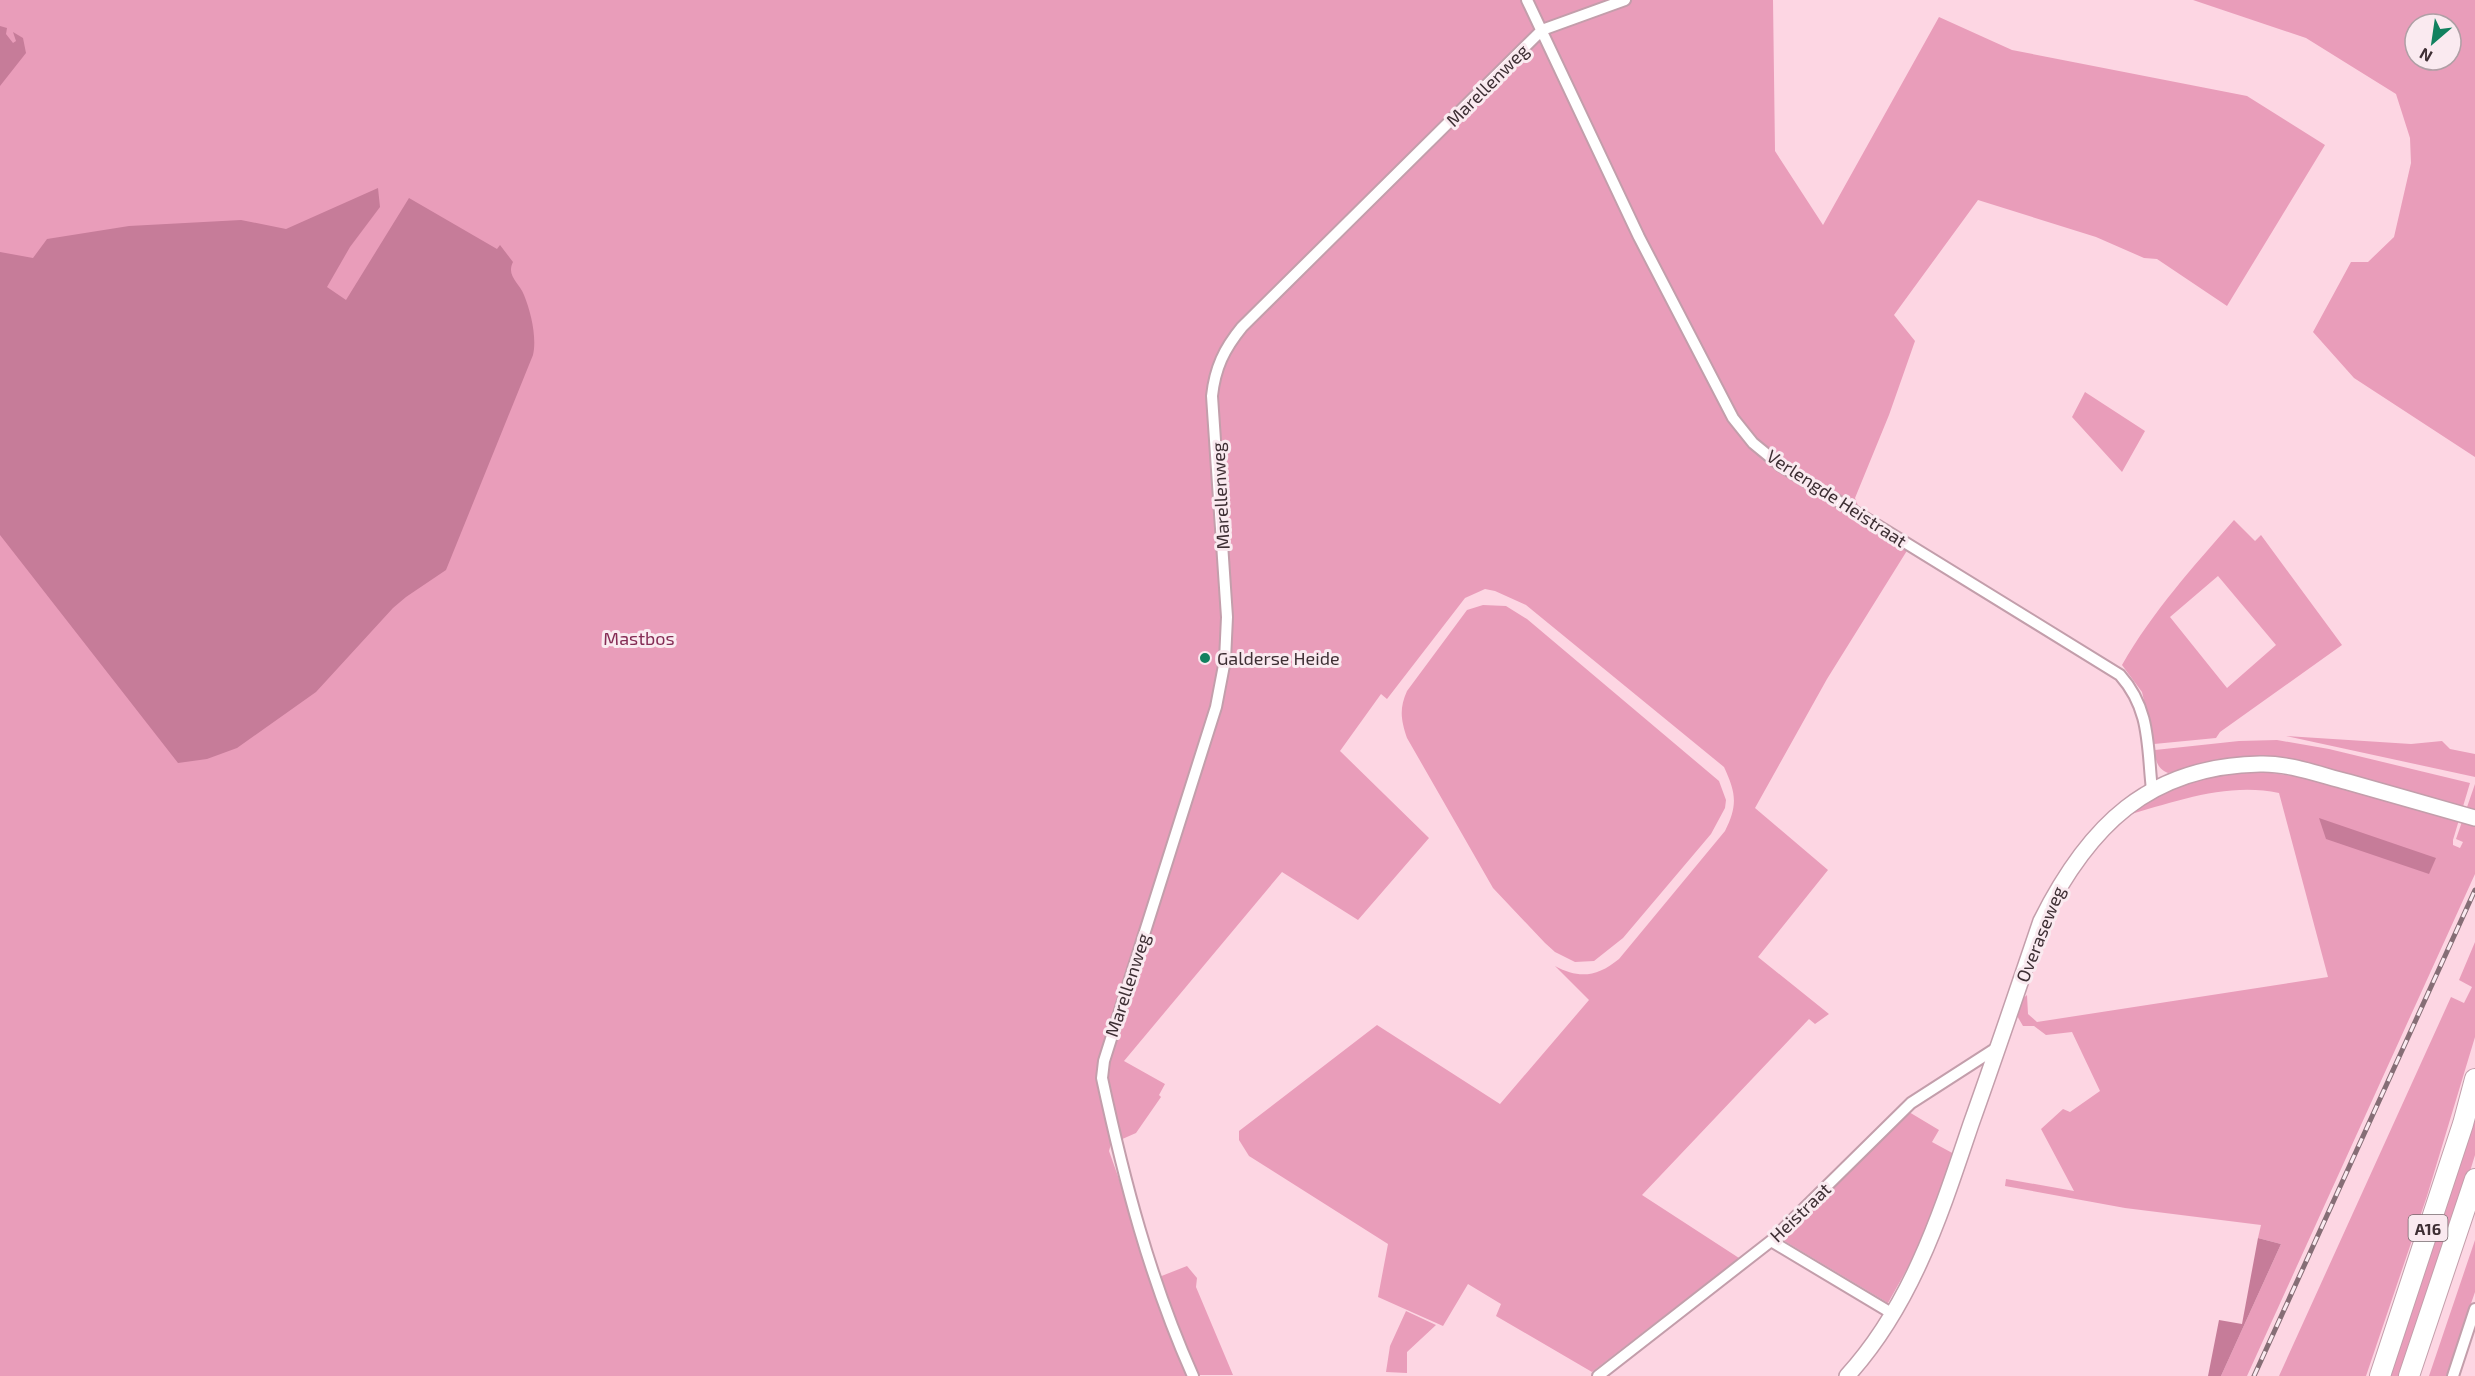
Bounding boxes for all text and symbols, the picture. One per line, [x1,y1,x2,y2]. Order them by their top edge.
north arrow [2403,12,2463,72]
street label: Marellenweg [1441,39,1533,131]
text: N [2416,44,2435,67]
street label: Marellenweg [1206,442,1234,550]
street label: Verlengde Heistraat [1763,444,1911,552]
park label: Mastbos [603,627,675,649]
place label: Galderse Heide [1217,647,1340,669]
marker: Galderse Heide [1198,651,1212,665]
street label: Overaseweg [2011,883,2069,985]
street label: Marellenweg [1100,930,1154,1040]
street label: Heistraat [1765,1178,1835,1246]
road number: A16 [2408,1215,2448,1241]

